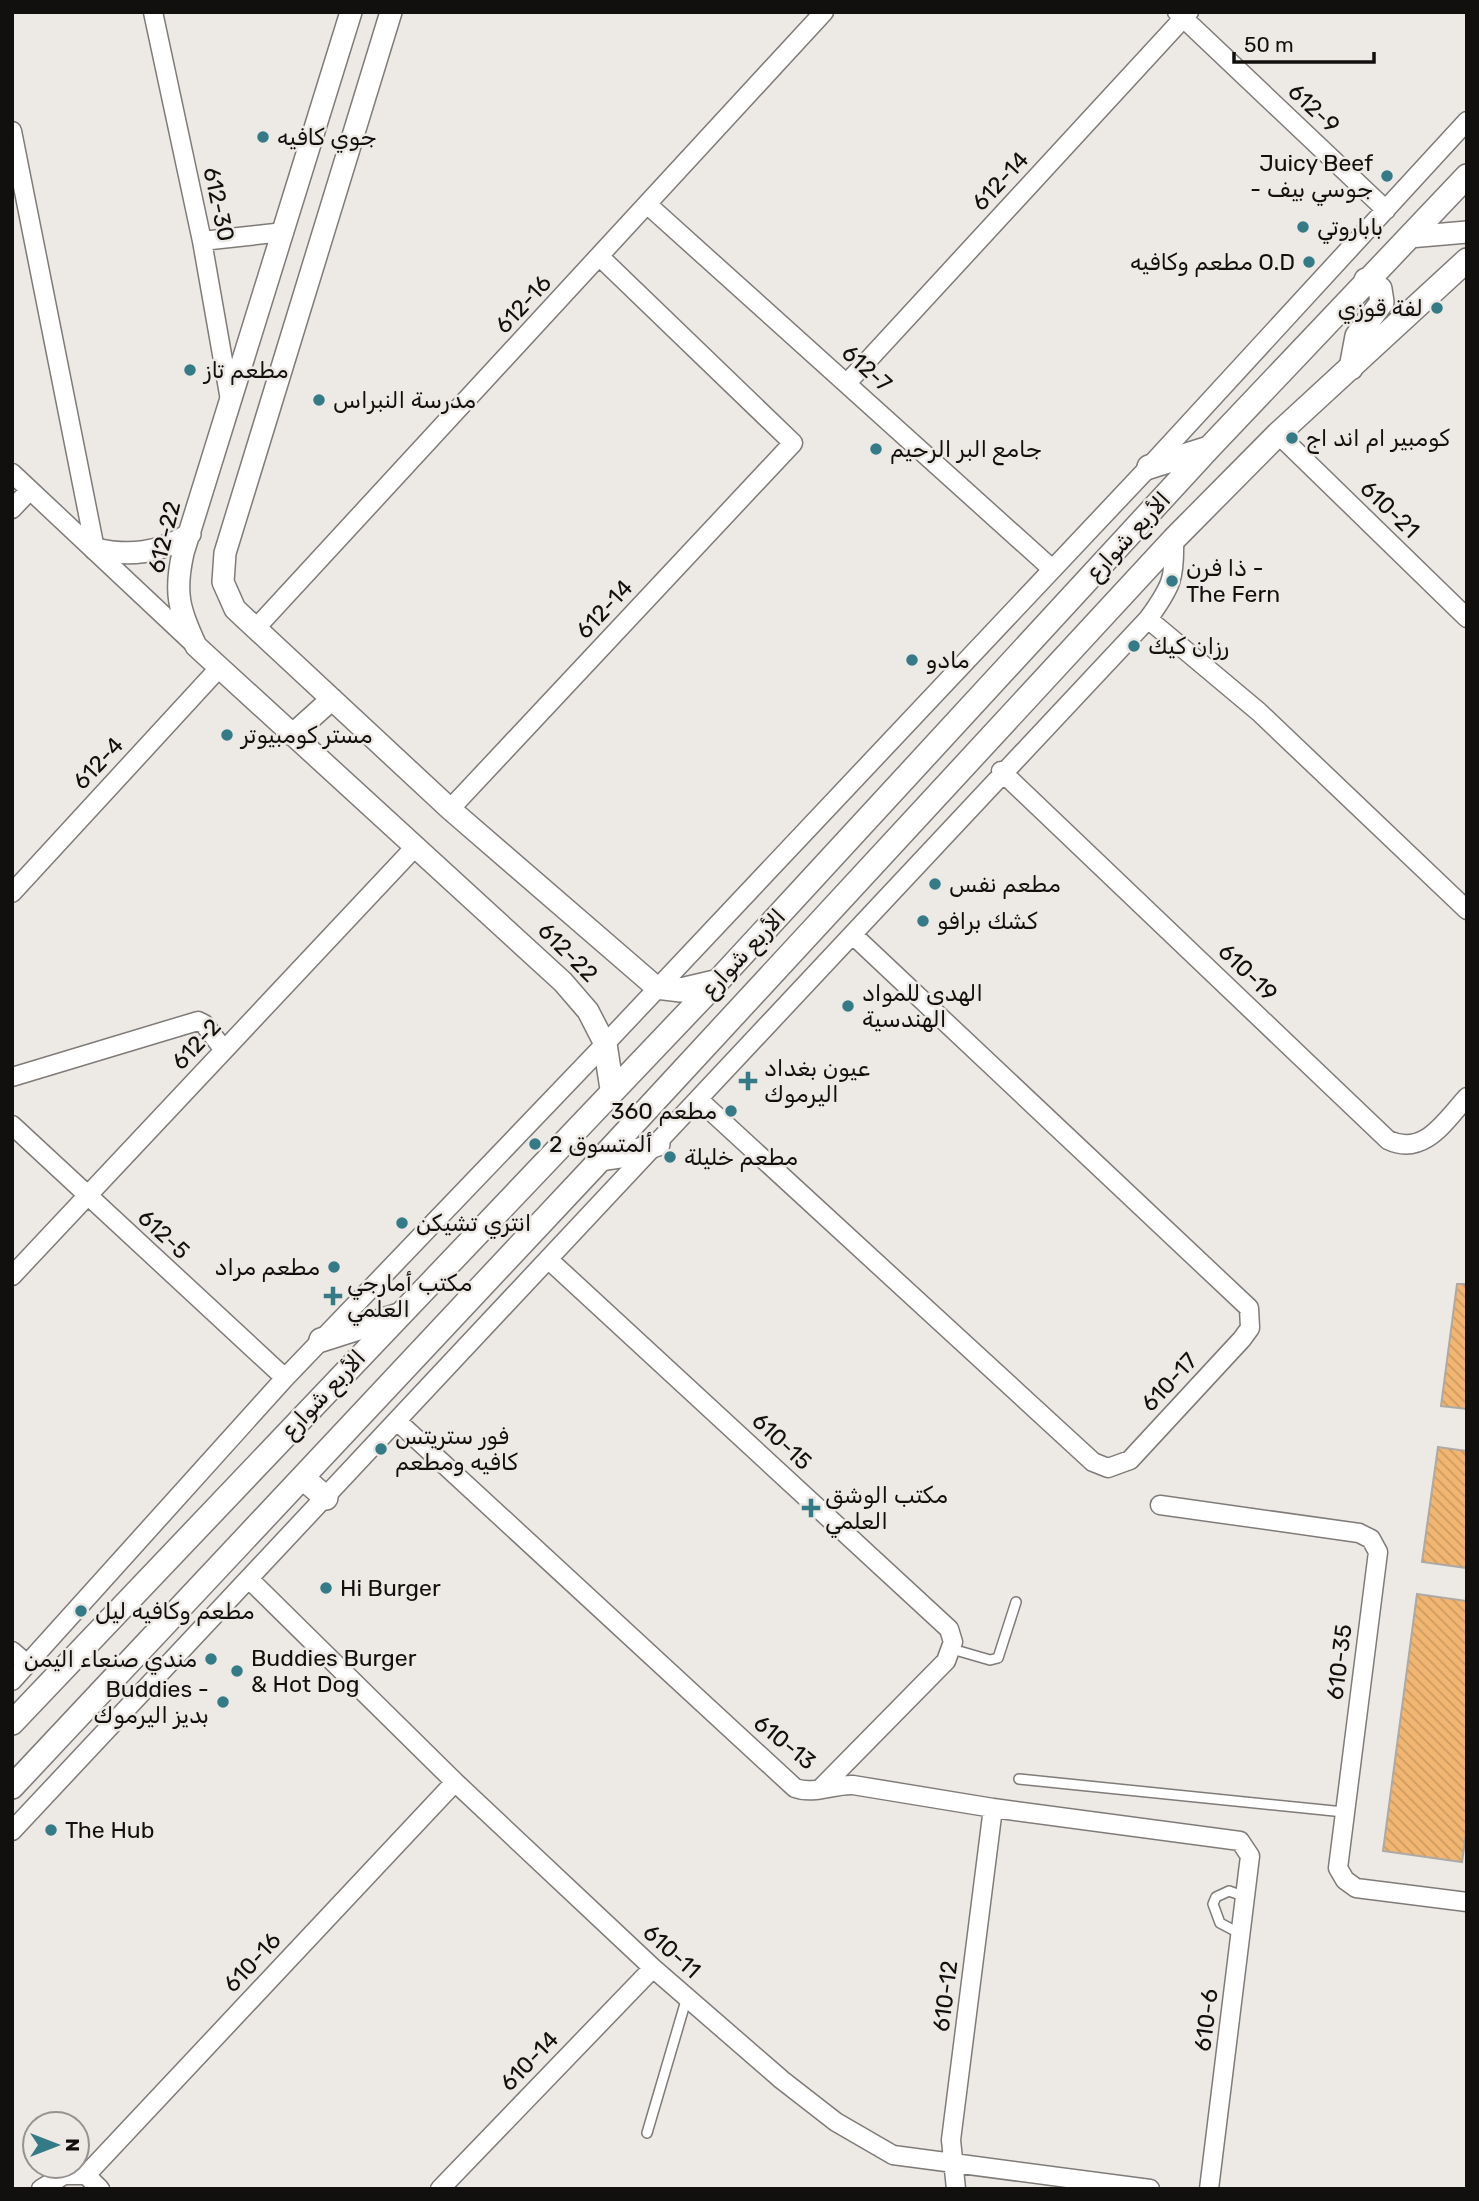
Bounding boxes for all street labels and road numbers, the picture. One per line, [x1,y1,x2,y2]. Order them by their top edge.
street label: 612-9 [1282,77,1346,139]
street label: 612-14 [966,146,1034,216]
street label: 612-30 [197,164,241,244]
street label: 612-16 [489,269,557,339]
street label: 612-7 [836,338,898,398]
street label: 610-21 [1355,474,1425,544]
street label: الأربع شوارع [1080,486,1178,588]
street label: 612-22 [142,498,186,576]
street label: 612-14 [570,574,638,644]
street label: 612-4 [67,731,129,795]
street label: الأربع شوارع [695,903,793,1005]
street label: 612-22 [532,916,604,988]
street label: 610-19 [1213,937,1283,1007]
street label: 612-2 [165,1013,227,1075]
street label: 612-5 [132,1203,196,1265]
street label: الأربع شوارع [275,1344,373,1446]
street label: 610-17 [1135,1347,1203,1417]
street label: 610-15 [746,1406,818,1476]
street label: 610-35 [1320,1623,1358,1701]
street label: 610-13 [748,1709,822,1775]
street label: 610-11 [637,1918,707,1984]
street label: 610-16 [217,1926,287,1998]
street label: 610-12 [927,1959,963,2033]
street label: 610-6 [1188,1987,1224,2053]
street label: 610-14 [494,2025,564,2097]

